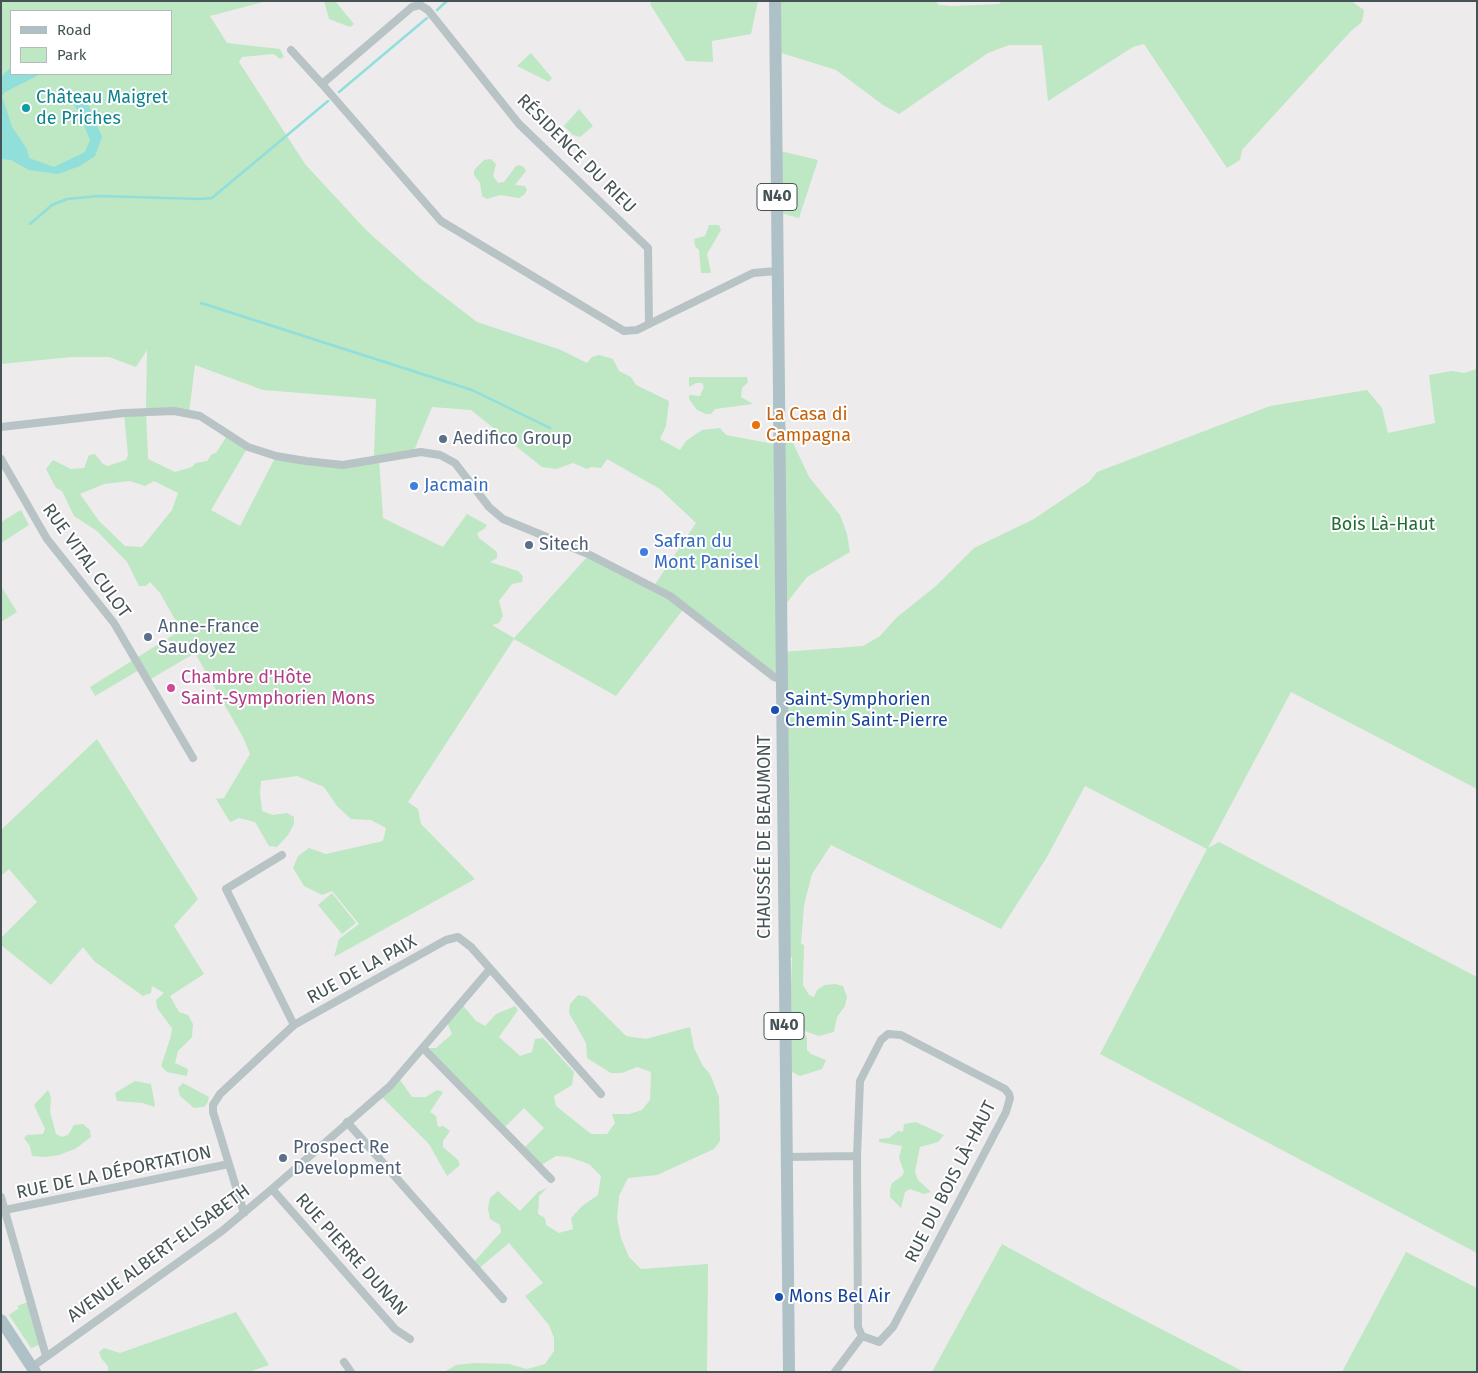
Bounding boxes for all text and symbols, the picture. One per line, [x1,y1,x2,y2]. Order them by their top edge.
legend [10,10,172,75]
text: Road [57,21,92,39]
text: Park [57,46,87,64]
place label: Château Maigret de Priches [36,87,168,130]
street label: RÉSIDENCE DU RIEU [512,90,640,218]
marker: Château Maigret de Priches [20,102,32,114]
road number: N40 [757,183,797,210]
place label: La Casa di Campagna [766,404,851,446]
marker: La Casa di Campagna [750,419,762,431]
place label: Aedifico Group [453,428,572,450]
marker: Aedifico Group [437,433,449,445]
place label: Jacmain [424,475,489,497]
marker: Jacmain [408,480,420,492]
street label: RUE VITAL CULOT [37,500,135,622]
park label: Bois Là-Haut [1331,514,1435,536]
place label: Safran du Mont Panisel [654,531,759,574]
place label: Sitech [539,534,589,556]
marker: Sitech [523,539,535,551]
marker: Safran du Mont Panisel [638,546,650,558]
place label: Anne-France Saudoyez [158,616,259,659]
marker: Anne-France Saudoyez [142,631,154,643]
place label: Chambre d'Hôte Saint-Symphorien Mons [181,667,375,710]
marker: Chambre d'Hôte Saint-Symphorien Mons [165,682,177,694]
place label: Saint-Symphorien Chemin Saint-Pierre [785,689,948,732]
marker: Saint-Symphorien Chemin Saint-Pierre [769,704,781,716]
street label: CHAUSSÉE DE BEAUMONT [754,735,776,939]
street label: RUE DE LA PAIX [303,931,421,1009]
road number: N40 [764,1012,804,1040]
street label: RUE DU BOIS LÀ-HAUT [901,1098,1001,1266]
place label: Prospect Re Development [293,1137,402,1180]
street label: RUE DE LA DÉPORTATION [14,1142,214,1204]
marker: Prospect Re Development [277,1152,289,1164]
street label: AVENUE ALBERT-ELISABETH [63,1180,255,1328]
street label: RUE PIERRE DUNAN [290,1189,412,1321]
place label: Mons Bel Air [789,1286,890,1308]
marker: Mons Bel Air [773,1291,785,1303]

